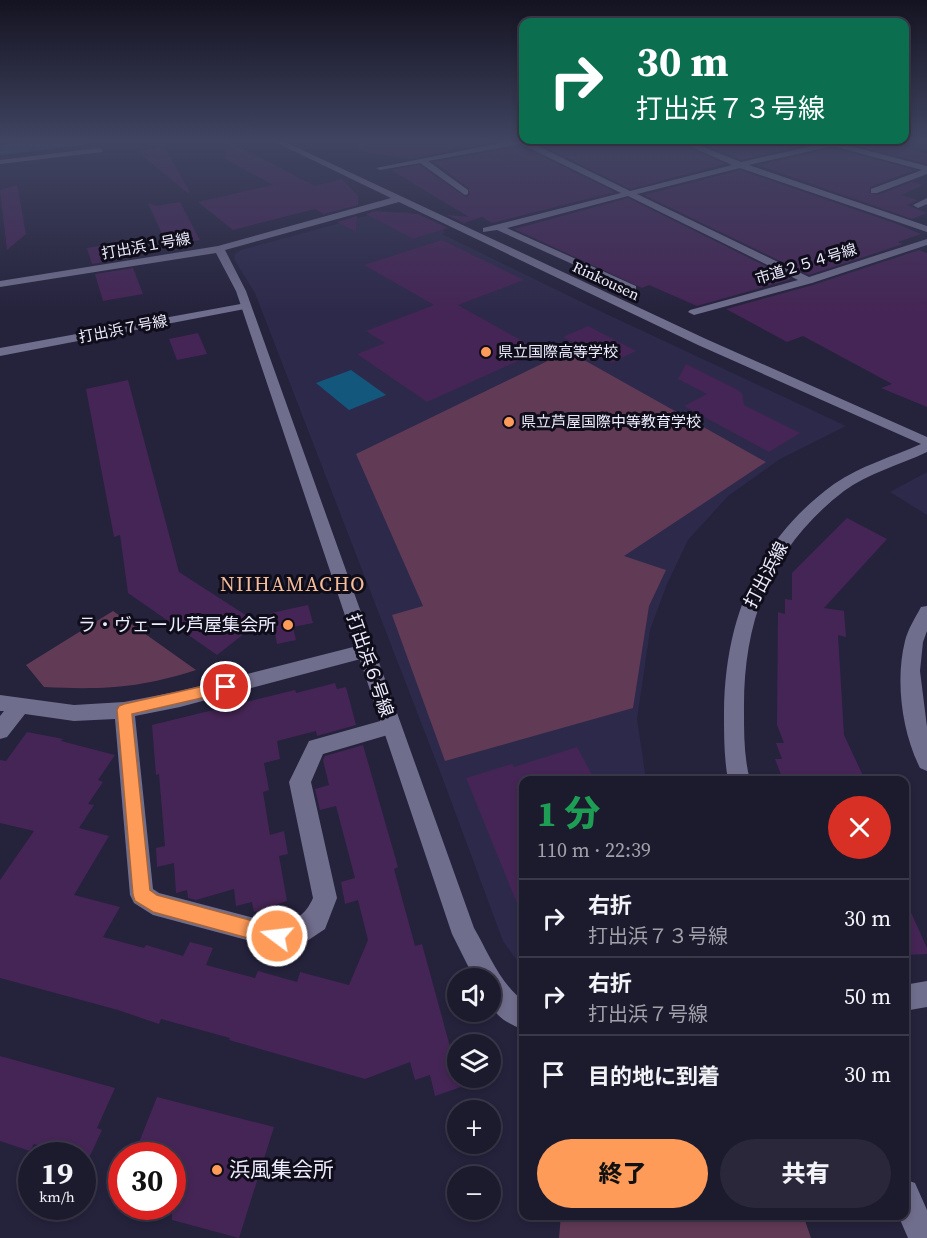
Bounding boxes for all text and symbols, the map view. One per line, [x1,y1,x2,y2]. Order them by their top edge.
text: 30 m [636,32,729,90]
icon: right [537,42,615,120]
text: 打出浜７３号線 [636,90,825,127]
street label: 打出浜１号線 [100,227,192,264]
street label: 市道２５４号線 [753,238,859,289]
street label: Rinkousen [569,256,643,305]
street label: 打出浜７号線 [77,310,169,347]
place label: 県立国際高等学校 [498,341,618,362]
marker: 県立国際高等学校 [479,345,493,359]
place label: 県立芦屋国際中等教育学校 [521,411,701,432]
marker: 県立芦屋国際中等教育学校 [502,415,516,429]
street label: 打出浜線 [738,537,793,612]
district label: NIIHAMACHO [220,570,366,598]
street label: 打出浜６号線 [341,610,400,720]
place label: ラ・ヴェール芦屋集会所 [78,612,276,637]
marker: ラ・ヴェール芦屋集会所 [281,618,295,632]
pin [200,661,251,712]
icon: arrive [209,670,242,703]
text: 1 分 [537,789,600,838]
button: close [828,796,891,859]
text: 110 m · 22:39 [537,836,651,864]
text: 右折 [588,890,632,920]
icon: right [537,902,570,935]
text: 30 m [844,903,891,933]
position arrow [245,904,309,968]
text: 打出浜７３号線 [588,922,728,950]
map controls [447,968,501,1220]
button: sound [447,968,501,1022]
text: 右折 [588,968,632,998]
icon: right [537,980,570,1013]
text: 50 m [844,981,891,1011]
text: 打出浜７号線 [588,1000,708,1028]
button: layers [447,1034,501,1088]
icon: arrive [537,1058,570,1091]
text: 30 m [844,1059,891,1089]
text: 目的地に到着 [588,1061,720,1091]
button: + [447,1100,501,1154]
button: 終了 [537,1139,708,1208]
button: 共有 [720,1139,891,1208]
speed limit sign: 30 [108,1142,186,1220]
text: 19 [41,1153,73,1194]
place label: 浜風集会所 [229,1155,334,1184]
marker: 浜風集会所 [210,1163,224,1177]
button: − [447,1166,501,1220]
text: km/h [39,1186,75,1207]

